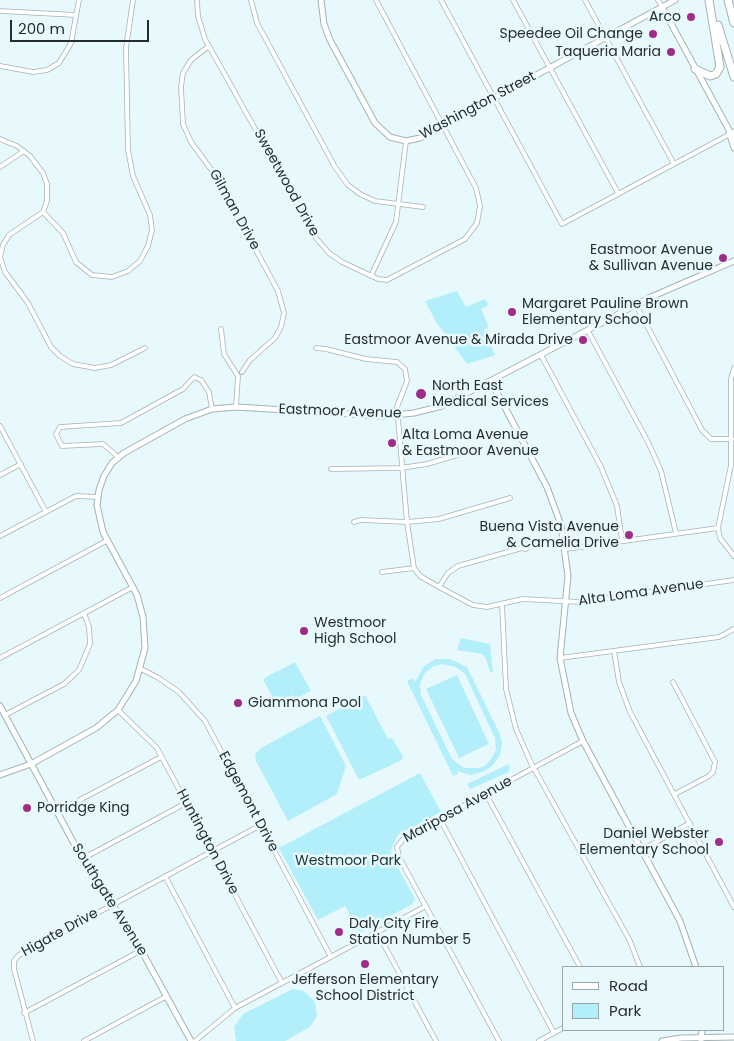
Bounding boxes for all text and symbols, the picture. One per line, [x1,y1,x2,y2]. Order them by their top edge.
place label: Arco [649,9,681,25]
scale bar [12,10,151,42]
marker: Arco [685,11,697,23]
text: 200 m [18,18,65,39]
place label: Speedee Oil Change [499,26,643,42]
marker: Speedee Oil Change [647,28,659,40]
place label: Taqueria Maria [555,44,661,60]
marker: Taqueria Maria [665,46,677,58]
street label: Washington Street [417,68,539,144]
street label: Sweetwood Drive [250,127,322,239]
street label: Gilman Drive [205,167,263,253]
place label: Eastmoor Avenue & Sullivan Avenue [589,242,713,274]
marker: Eastmoor Avenue & Sullivan Avenue [717,252,729,264]
place label: Margaret Pauline Brown Elementary School [522,296,688,328]
marker: Margaret Pauline Brown Elementary School [506,306,518,318]
place label: Eastmoor Avenue & Mirada Drive [344,332,573,348]
marker: Eastmoor Avenue & Mirada Drive [577,334,589,346]
place label: North East Medical Services [432,378,549,411]
marker: North East Medical Services [414,387,428,401]
street label: Eastmoor Avenue [278,401,402,423]
place label: Alta Loma Avenue & Eastmoor Avenue [402,427,539,460]
marker: Alta Loma Avenue & Eastmoor Avenue [386,437,398,449]
place label: Buena Vista Avenue & Camelia Drive [480,519,619,552]
marker: Buena Vista Avenue & Camelia Drive [623,529,635,541]
street label: Alta Loma Avenue [577,576,705,610]
place label: Westmoor High School [314,615,396,648]
marker: Westmoor High School [298,625,310,637]
place label: Giammona Pool [248,695,361,711]
marker: Giammona Pool [232,697,244,709]
street label: Edgemont Drive [215,749,281,855]
street label: Mariposa Avenue [401,773,515,847]
street label: Huntington Drive [172,787,242,897]
place label: Porridge King [37,800,130,816]
marker: Porridge King [21,802,33,814]
place label: Daniel Webster Elementary School [579,826,709,859]
marker: Daniel Webster Elementary School [713,836,725,848]
street label: Southgate Avenue [68,841,150,959]
park label: Westmoor Park [295,853,401,869]
street label: Higate Drive [19,905,101,961]
place label: Daly City Fire Station Number 5 [349,916,471,949]
marker: Daly City Fire Station Number 5 [333,926,345,938]
marker: Jefferson Elementary School District [359,958,371,970]
legend [562,966,724,1031]
place label: Jefferson Elementary School District [291,972,439,1004]
text: Road [609,975,648,996]
text: Park [609,1000,641,1021]

